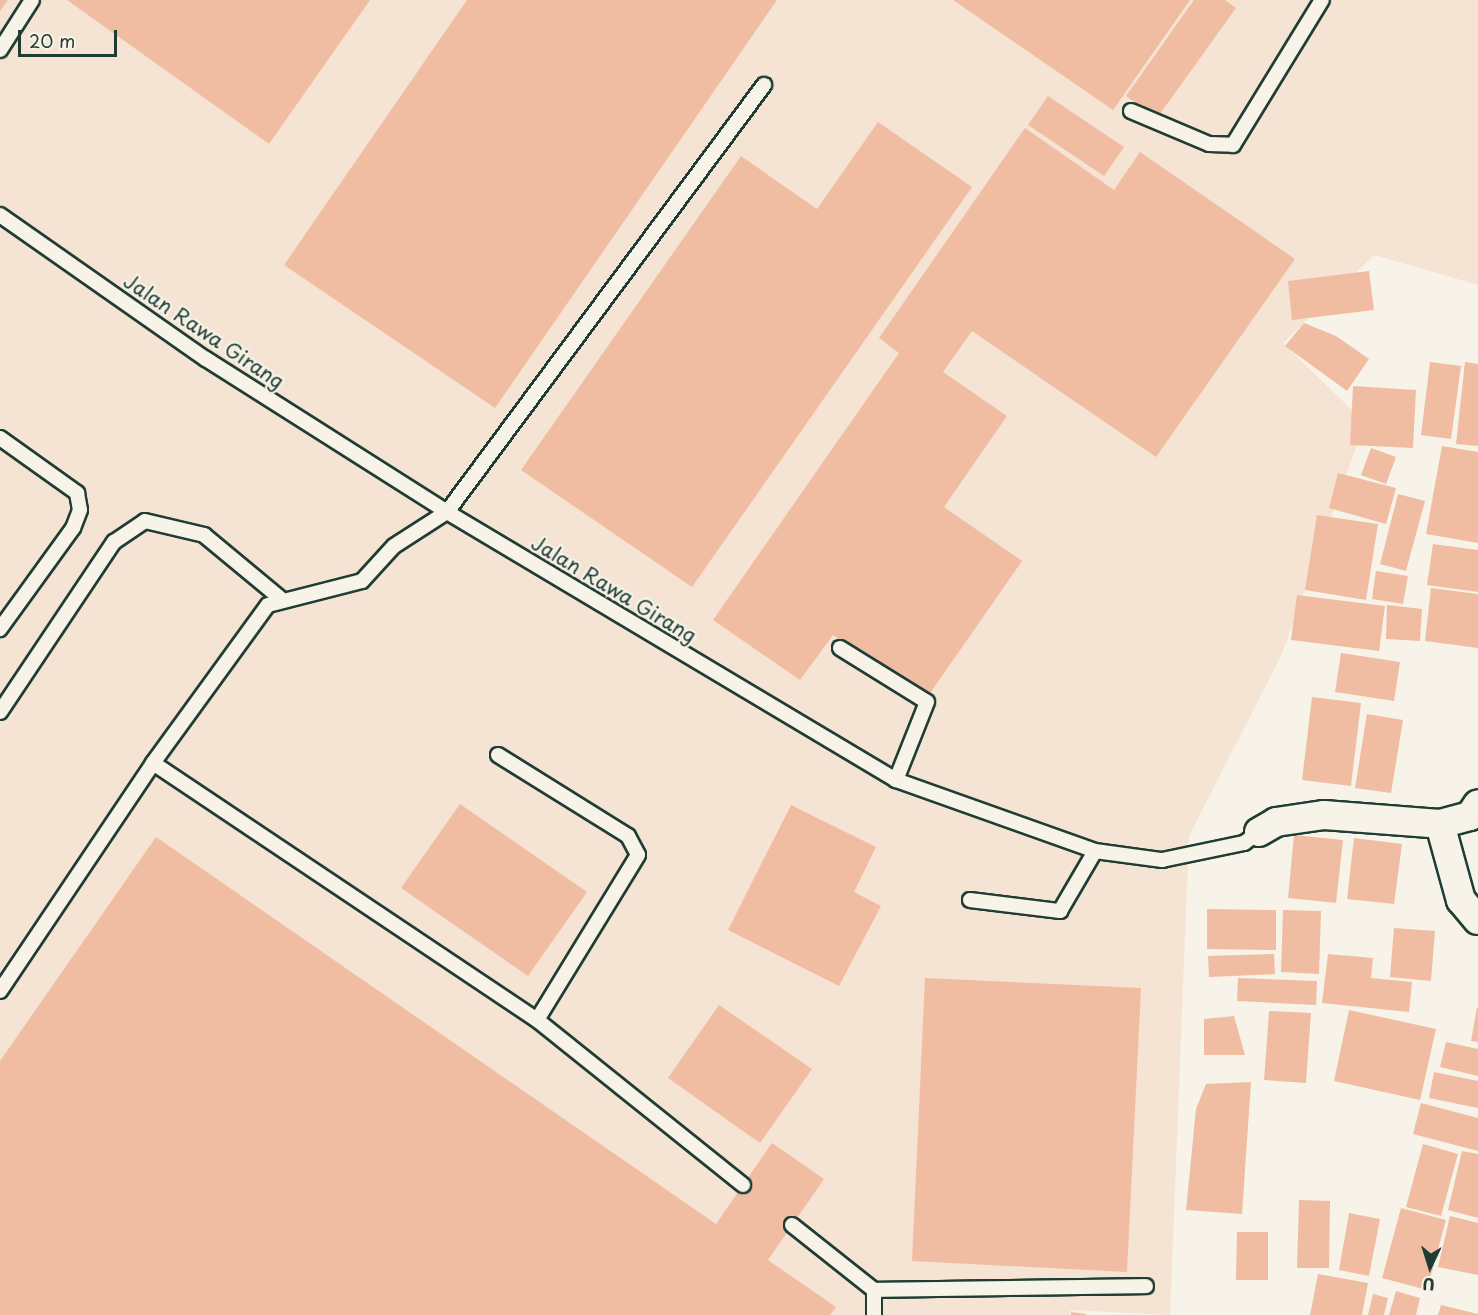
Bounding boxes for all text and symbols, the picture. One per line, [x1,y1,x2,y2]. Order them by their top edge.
scale bar [21,18,120,56]
text: 20 m [29,27,75,54]
street label: Jalan Rawa Girang [120,269,288,393]
street label: Jalan Rawa Girang [528,531,700,647]
north arrow [1400,1237,1460,1297]
text: U [1422,1273,1436,1297]

